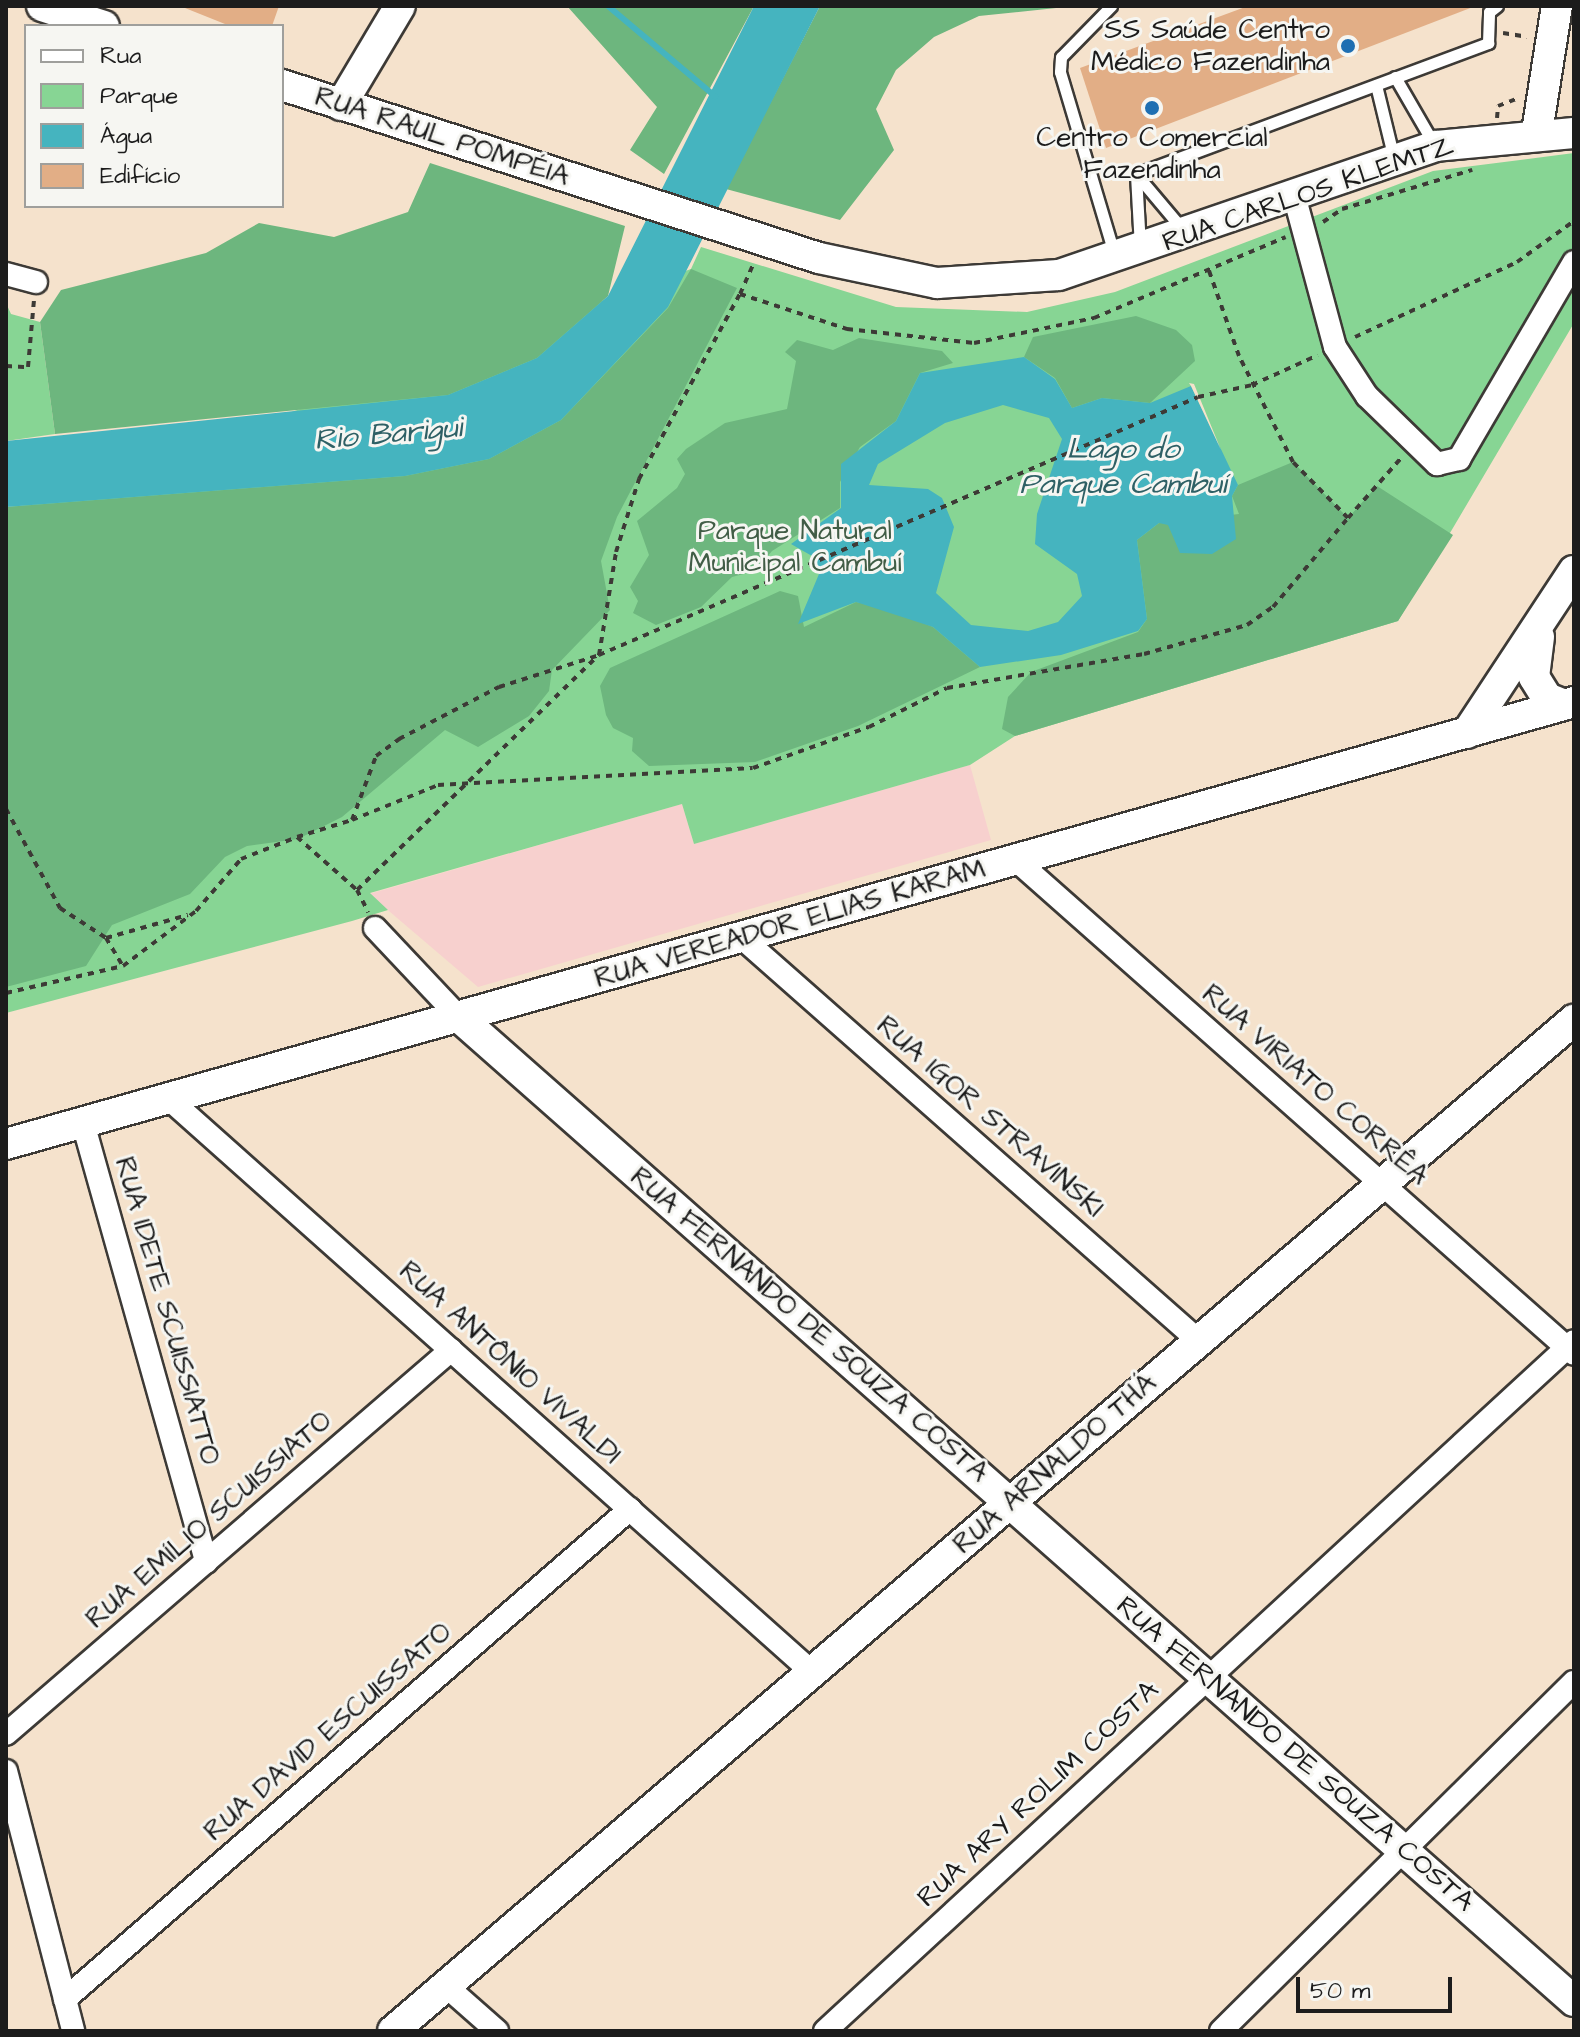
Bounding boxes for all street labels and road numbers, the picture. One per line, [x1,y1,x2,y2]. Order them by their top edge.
street label: RUA RAUL POMPÉIA [311,80,573,194]
street label: RUA CARLOS KLEMTZ [1158,128,1458,260]
street label: RUA VEREADOR ELIAS KARAM [591,852,989,996]
street label: RUA VIRIATO CORRÊA [1195,977,1435,1193]
street label: RUA IGOR STRAVINSKI [869,1009,1111,1225]
street label: RUA IDETE SCUISSIATTO [107,1153,227,1469]
street label: RUA FERNANDO DE SOUZA COSTA [623,1160,995,1490]
street label: RUA ANTÔNIO VIVALDI [392,1254,628,1472]
street label: RUA ARNALDO THÁ [947,1367,1163,1561]
street label: RUA EMÍLIO SCUISSIATO [79,1404,339,1636]
street label: RUA FERNANDO DE SOUZA COSTA [1109,1589,1481,1919]
street label: RUA DAVID ESCUISSATO [198,1615,458,1849]
street label: RUA ARY ROLIM COSTA [910,1673,1166,1915]

